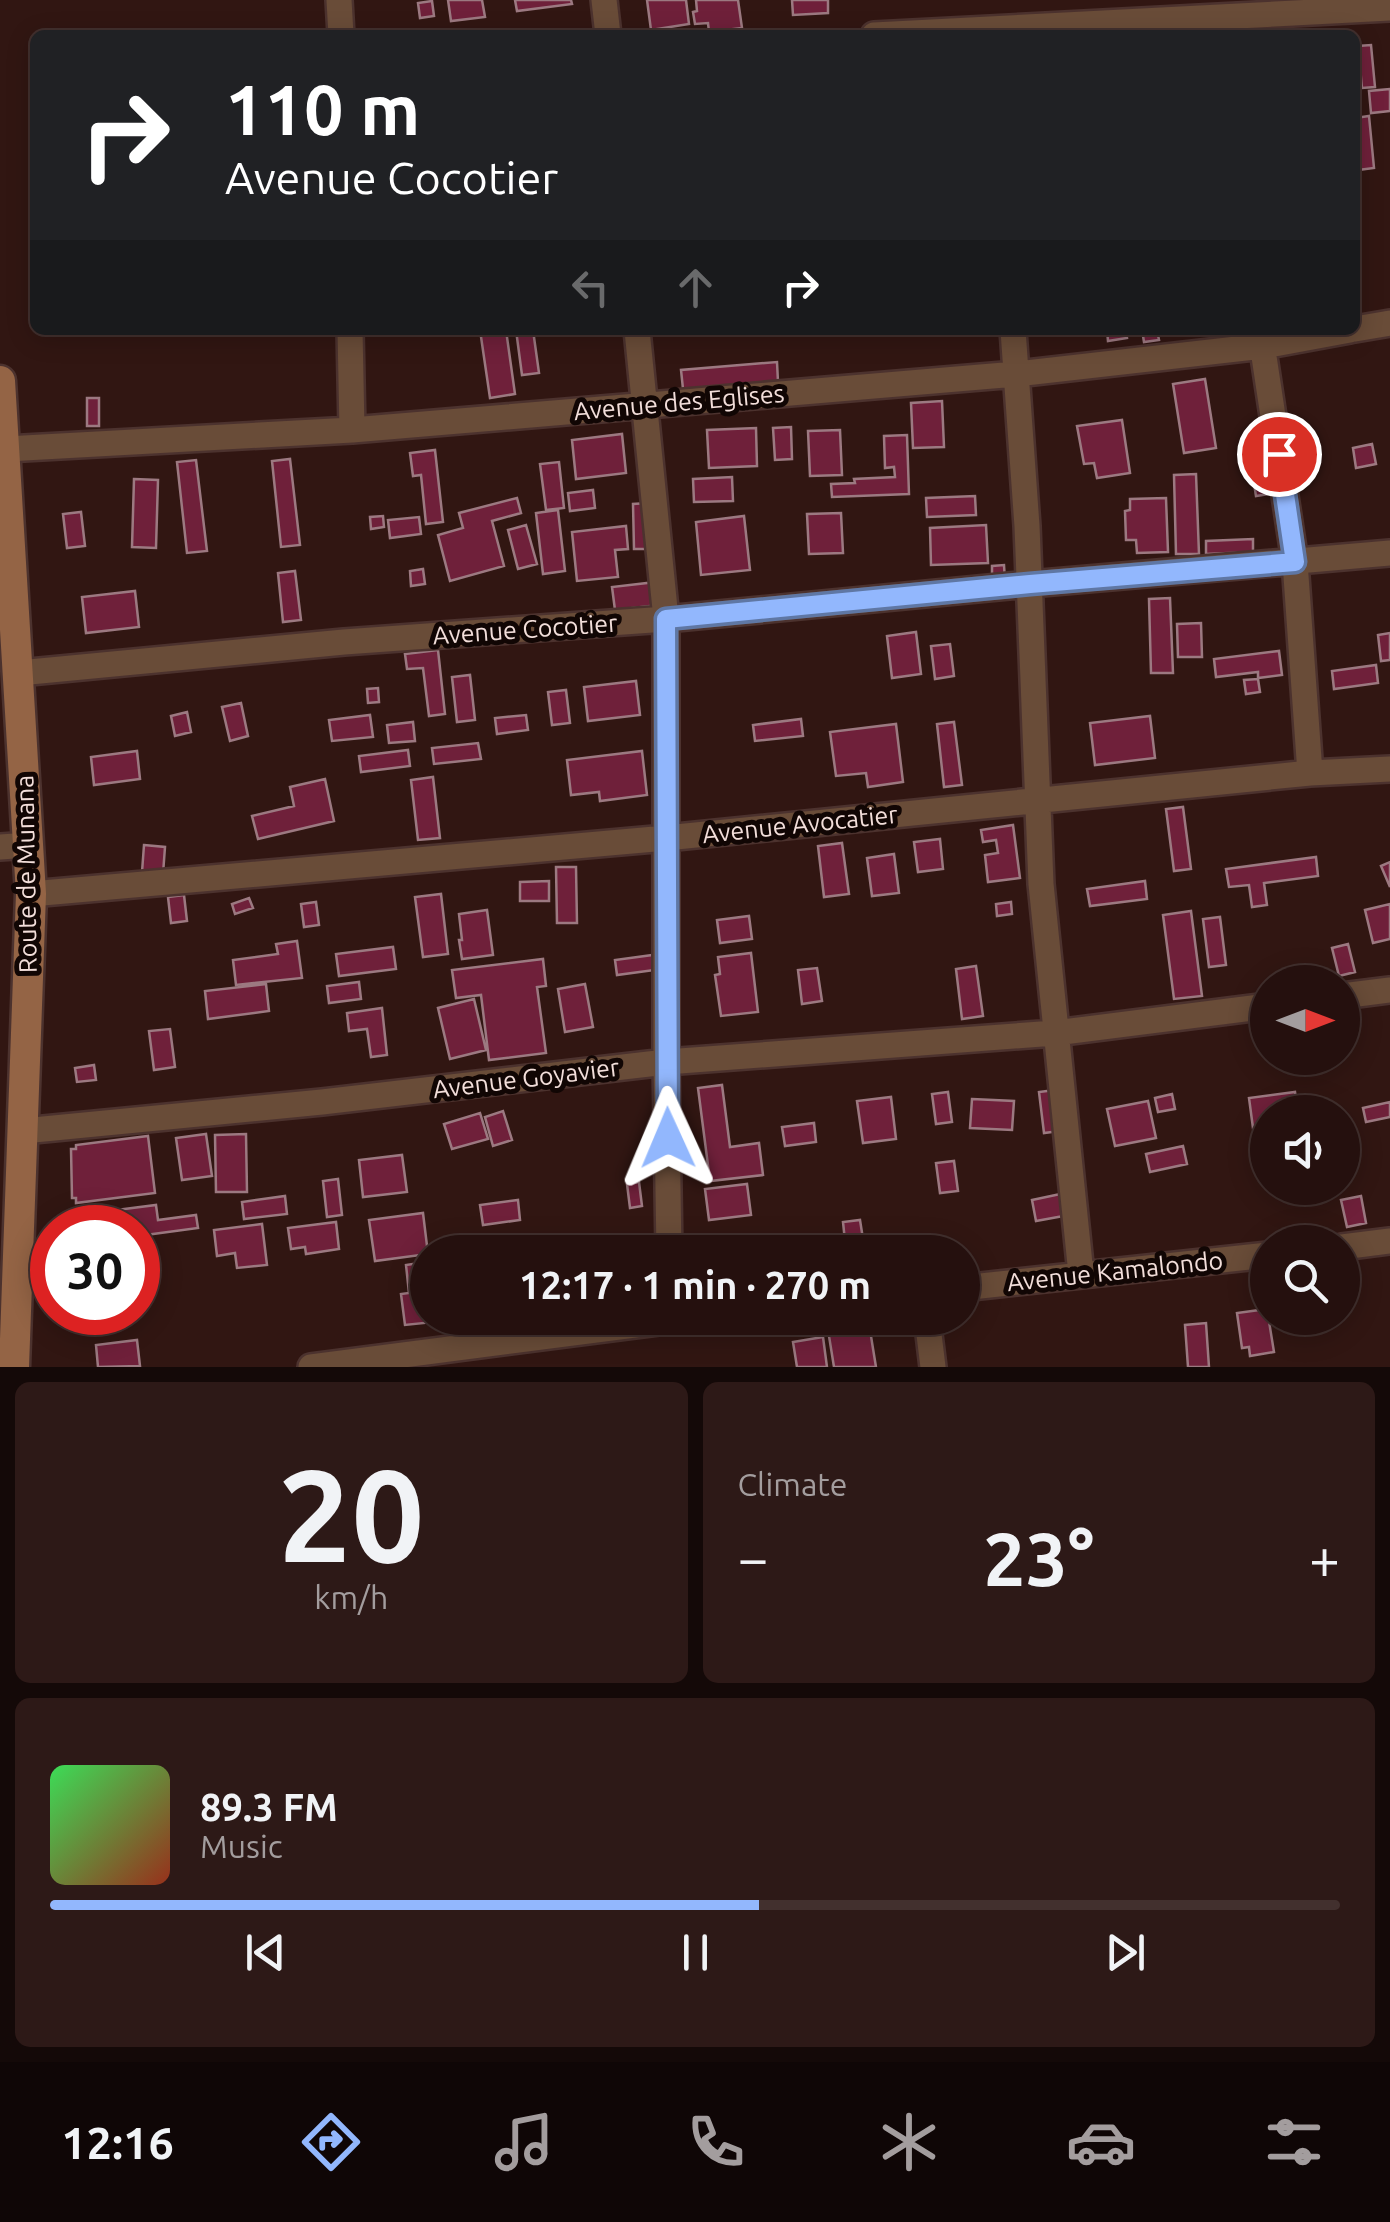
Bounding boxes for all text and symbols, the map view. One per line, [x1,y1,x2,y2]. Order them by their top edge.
icon: right [60,70,190,200]
text: 110 m [225,70,420,148]
text: Avenue Cocotier [225,152,558,203]
icon: left [563,260,618,315]
icon: ahead [668,260,723,315]
icon: right [773,260,828,315]
street label: Avenue des Eglises [573,379,785,425]
pin [1237,412,1322,497]
icon: arrive [1252,427,1307,482]
street label: Avenue Cocotier [432,609,619,649]
street label: Route de Munana [10,775,42,973]
street label: Avenue Avocatier [701,800,900,848]
north arrow [1250,965,1360,1075]
map controls [1250,965,1360,1335]
street label: Avenue Goyavier [431,1053,621,1103]
position arrow [616,1086,720,1190]
button: sound [1250,1095,1360,1205]
speed limit sign: 30 [30,1205,160,1335]
button: search [1250,1225,1360,1335]
street label: Avenue Kamalondo [1006,1246,1224,1296]
text: 12:17 · 1 min · 270 m [519,1264,871,1306]
text: 20 [278,1441,425,1587]
text: Climate [738,1466,848,1502]
text: 23° [983,1516,1094,1600]
text: − [738,1527,769,1588]
text: + [1309,1527,1340,1588]
text: km/h [314,1579,388,1615]
text: 89.3 FM [200,1786,338,1828]
text: Music [200,1828,283,1864]
icon: previous [238,1925,293,1980]
icon: pause [668,1925,723,1980]
icon: next [1098,1925,1153,1980]
icon: directions [296,2107,366,2177]
icon: music [489,2107,559,2177]
icon: phone [681,2107,751,2177]
icon: climate [874,2107,944,2177]
icon: car [1066,2107,1136,2177]
icon: filters [1259,2107,1329,2177]
text: 12:16 [61,2117,174,2168]

